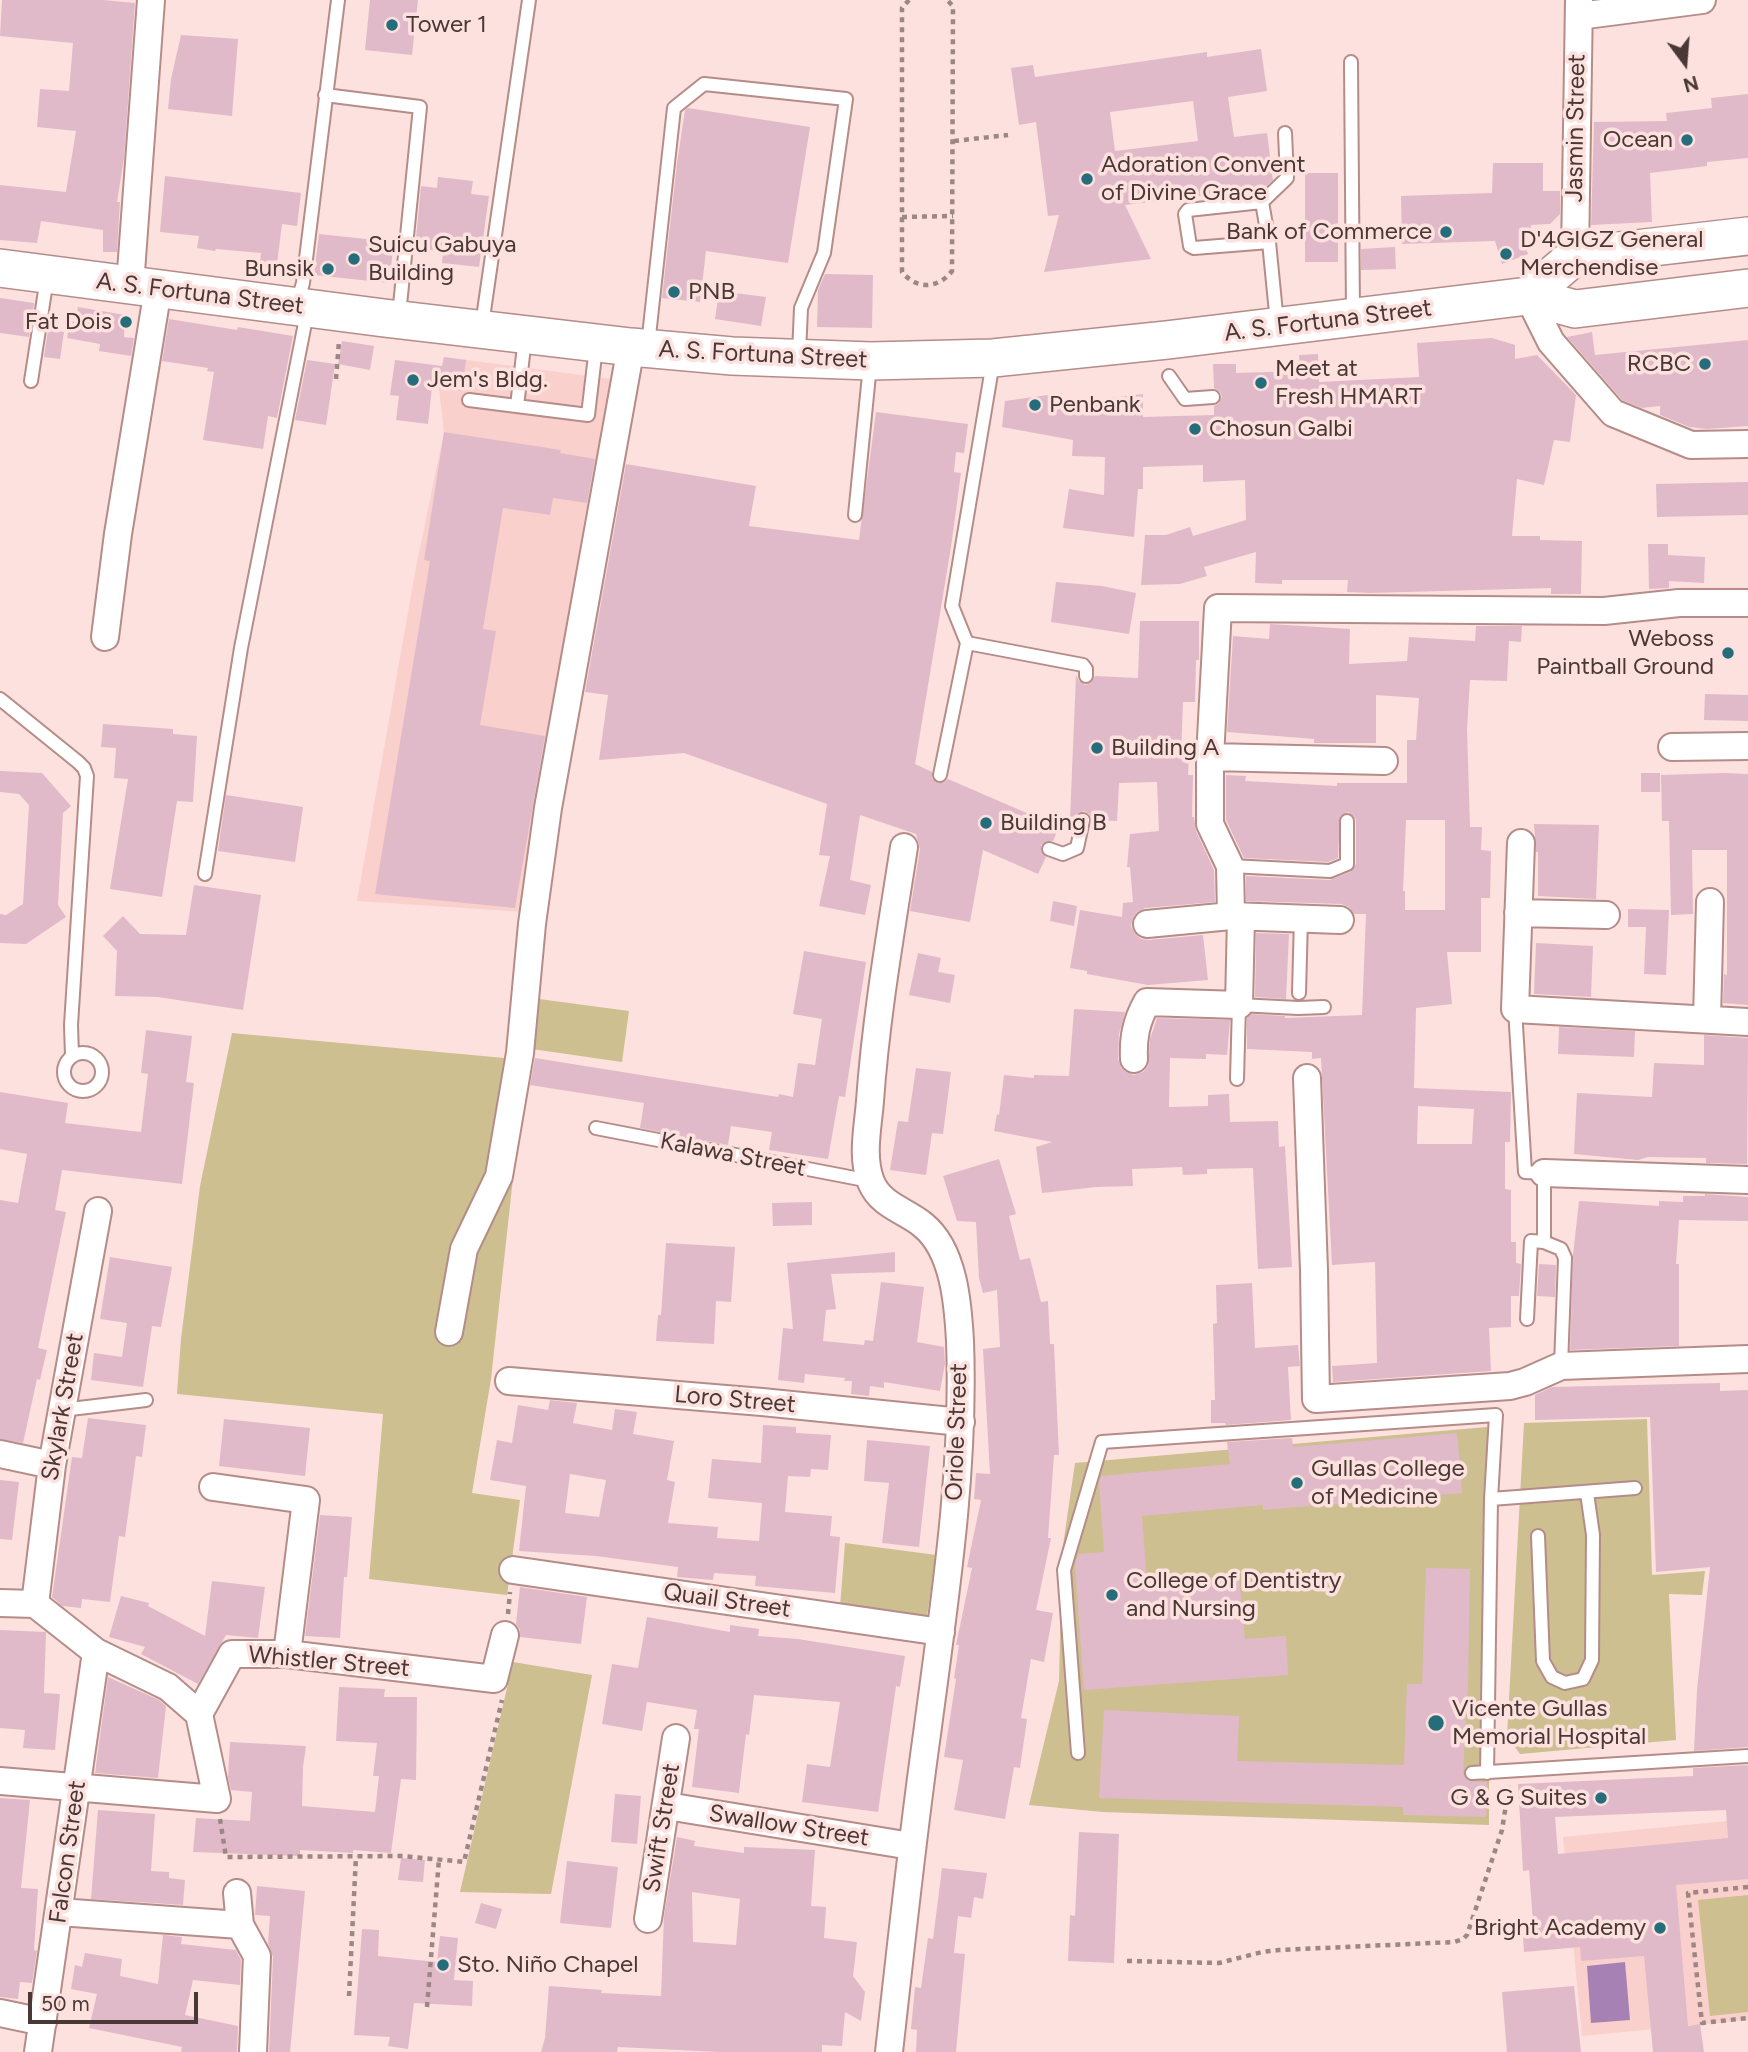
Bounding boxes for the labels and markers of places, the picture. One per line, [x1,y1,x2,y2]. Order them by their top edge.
place label: Tower 1 [406,11,487,39]
marker: Tower 1 [384,17,400,33]
place label: Ocean [1603,126,1673,154]
marker: Ocean [1679,132,1695,148]
place label: Adoration Convent of Divine Grace [1101,151,1306,207]
marker: Adoration Convent of Divine Grace [1079,171,1095,187]
place label: Bank of Commerce [1226,218,1432,246]
marker: Bank of Commerce [1438,224,1454,240]
place label: D'4GIGZ General Merchendise [1520,226,1704,282]
place label: Suicu Gabuya Building [368,231,517,287]
marker: D'4GIGZ General Merchendise [1498,246,1514,262]
marker: Suicu Gabuya Building [346,251,362,267]
place label: Bunsik [244,255,314,283]
marker: Bunsik [320,261,336,277]
place label: PNB [688,278,735,306]
marker: PNB [666,284,682,300]
place label: Fat Dois [25,308,112,336]
marker: Fat Dois [118,314,134,330]
place label: RCBC [1627,350,1691,378]
place label: Meet at Fresh HMART [1275,355,1422,411]
marker: RCBC [1697,356,1713,372]
place label: Jem's Bldg. [427,366,548,394]
marker: Jem's Bldg. [405,372,421,388]
marker: Meet at Fresh HMART [1253,375,1269,391]
place label: Penbank [1049,391,1140,419]
marker: Penbank [1027,397,1043,413]
place label: Chosun Galbi [1209,415,1353,443]
marker: Chosun Galbi [1187,421,1203,437]
place label: Weboss Paintball Ground [1536,625,1714,681]
marker: Weboss Paintball Ground [1720,645,1736,661]
place label: Building A [1111,734,1219,762]
marker: Building A [1089,740,1105,756]
place label: Building B [1000,809,1107,837]
marker: Building B [978,815,994,831]
place label: Gullas College of Medicine [1311,1455,1465,1511]
marker: Gullas College of Medicine [1289,1475,1305,1491]
place label: College of Dentistry and Nursing [1126,1567,1341,1623]
marker: College of Dentistry and Nursing [1104,1587,1120,1603]
place label: Vicente Gullas Memorial Hospital [1452,1695,1646,1751]
marker: Vicente Gullas Memorial Hospital [1426,1713,1446,1733]
place label: G & G Suites [1450,1784,1587,1812]
marker: G & G Suites [1593,1790,1609,1806]
place label: Bright Academy [1474,1914,1646,1942]
marker: Bright Academy [1652,1920,1668,1936]
place label: Sto. Niño Chapel [457,1951,638,1979]
marker: Sto. Niño Chapel [435,1957,451,1973]

